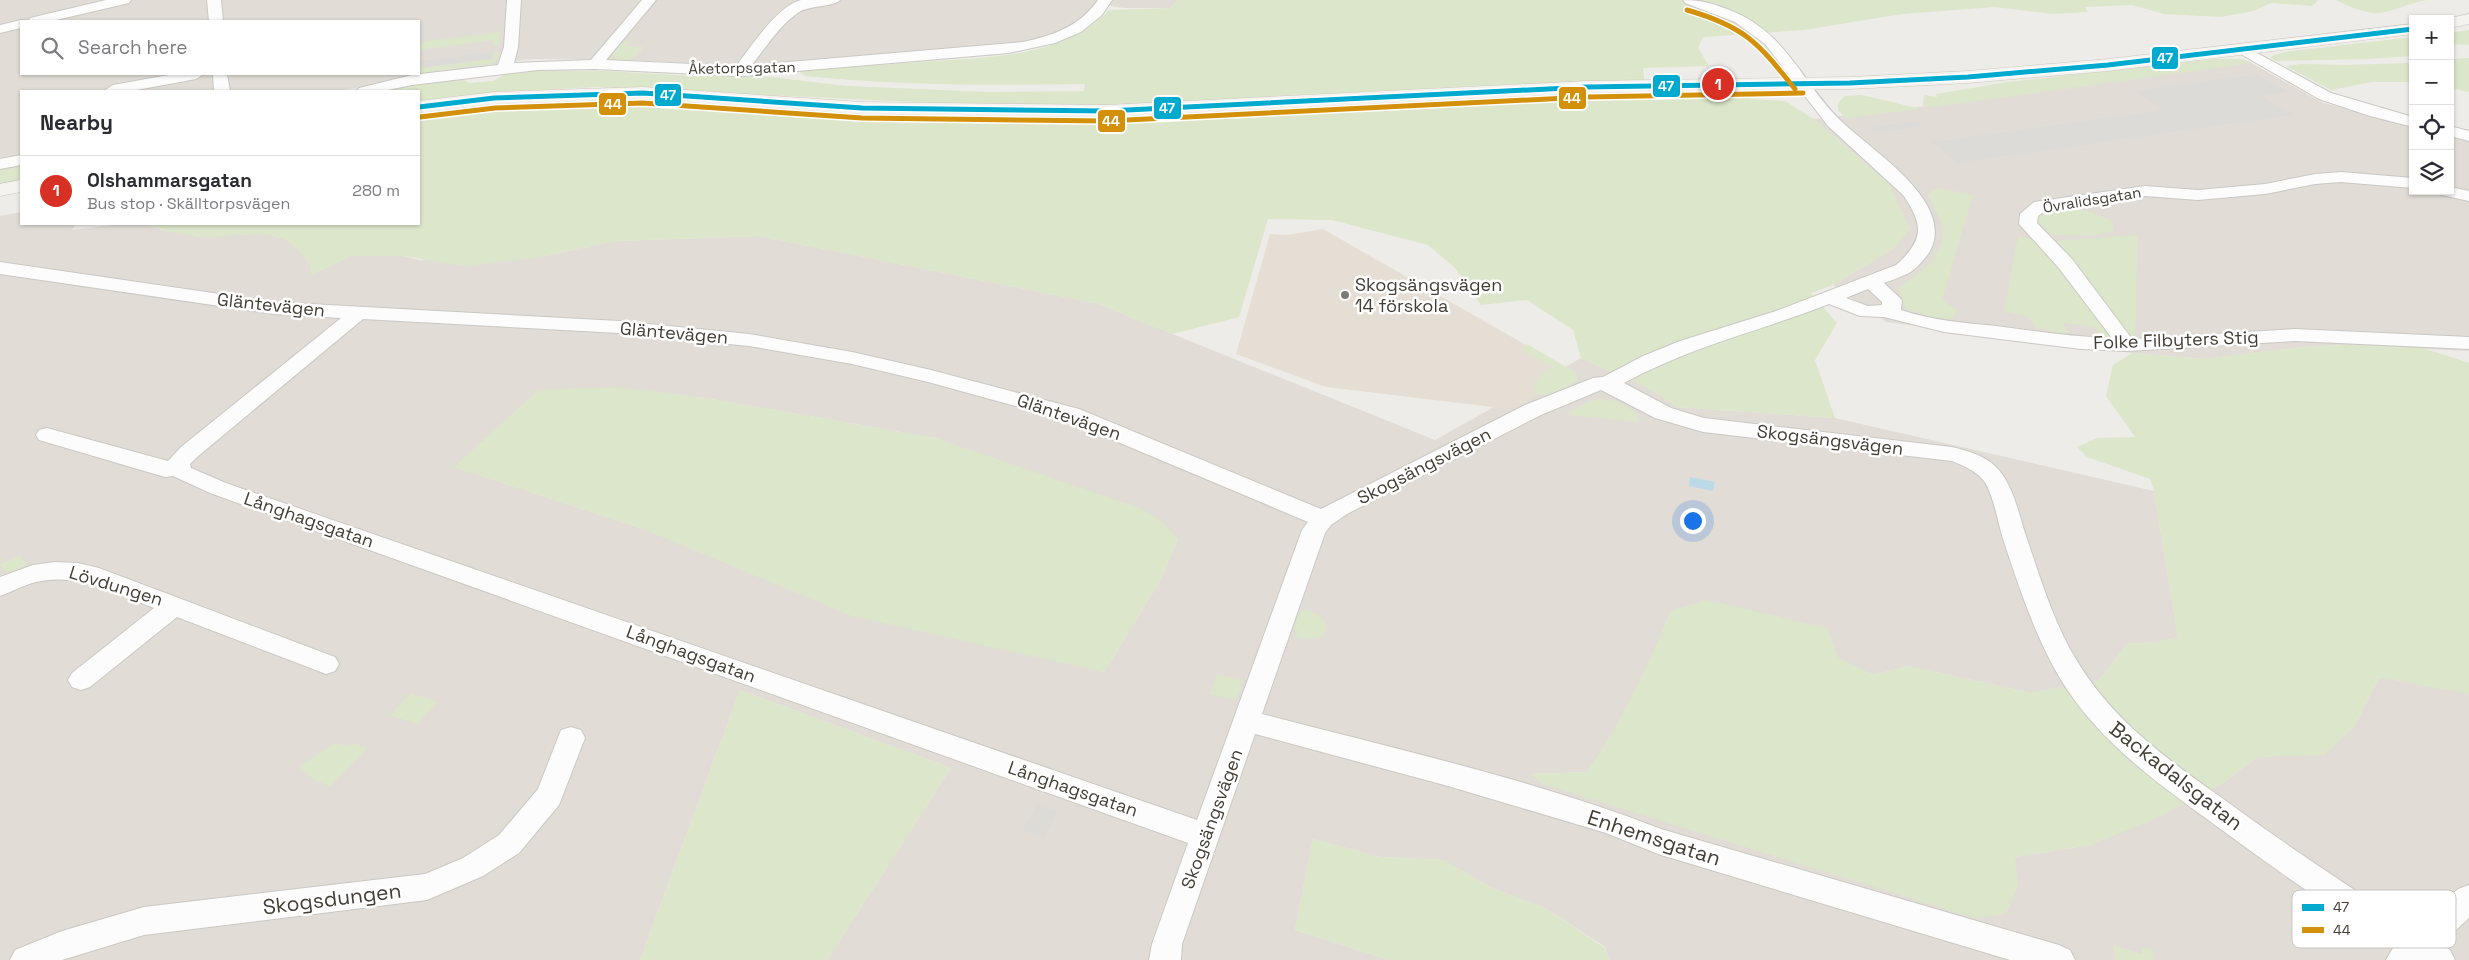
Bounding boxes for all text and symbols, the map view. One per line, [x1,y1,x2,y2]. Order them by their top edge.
map controls [2409,15,2454,195]
button: + [2409,15,2454,60]
search box [20,20,420,75]
icon: search [38,34,66,62]
text: Search here [78,35,188,60]
line badge: 47 [2151,46,2179,70]
text: 47 [2157,49,2173,67]
street label: Åketorpsgatan [688,57,796,78]
button: − [2409,60,2454,105]
pin: 1 [1702,65,1734,103]
line badge: 47 [1652,74,1681,98]
text: 47 [1658,77,1674,95]
line badge: 47 [654,83,682,107]
text: 47 [660,86,676,104]
line badge: 44 [1558,86,1587,110]
text: 44 [1563,89,1581,107]
line badge: 44 [598,92,627,116]
text: 44 [604,95,622,113]
line badge: 47 [1153,96,1182,120]
text: 47 [1159,99,1175,117]
button: locate [2409,105,2454,150]
text: Nearby [40,109,113,136]
line badge: 44 [1097,109,1126,133]
text: 44 [1102,112,1120,130]
button: layers [2409,150,2454,195]
text: Olshammarsgatan [87,168,252,193]
text: 1 [52,180,60,201]
text: 280 m [352,180,400,201]
street label: Övralidsgatan [2041,182,2143,217]
text: Bus stop · Skälltorpsvägen [87,193,290,214]
place label: Skogsängsvägen 14 förskola [1355,273,1502,317]
street label: Gläntevägen [216,287,326,322]
marker: Skogsängsvägen 14 förskola [1339,289,1351,301]
street label: Gläntevägen [619,316,729,349]
street label: Folke Filbyters Stig [2093,325,2259,354]
street label: Gläntevägen [1014,388,1124,445]
street label: Skogsängsvägen [1756,419,1905,460]
street label: Skogsängsvägen [1353,422,1495,509]
street label: Långhagsgatan [241,487,377,553]
your location [1680,508,1706,534]
street label: Lövdungen [67,560,166,611]
street label: Långhagsgatan [623,619,759,688]
street label: Backadalsgatan [2104,715,2249,836]
street label: Skogsängsvägen [1176,746,1248,892]
street label: Långhagsgatan [1005,756,1141,822]
street label: Enhemsgatan [1584,803,1724,872]
street label: Skogsdungen [261,877,403,920]
legend [2292,890,2456,948]
text: 47 [2333,898,2349,916]
text: 44 [2333,921,2351,939]

